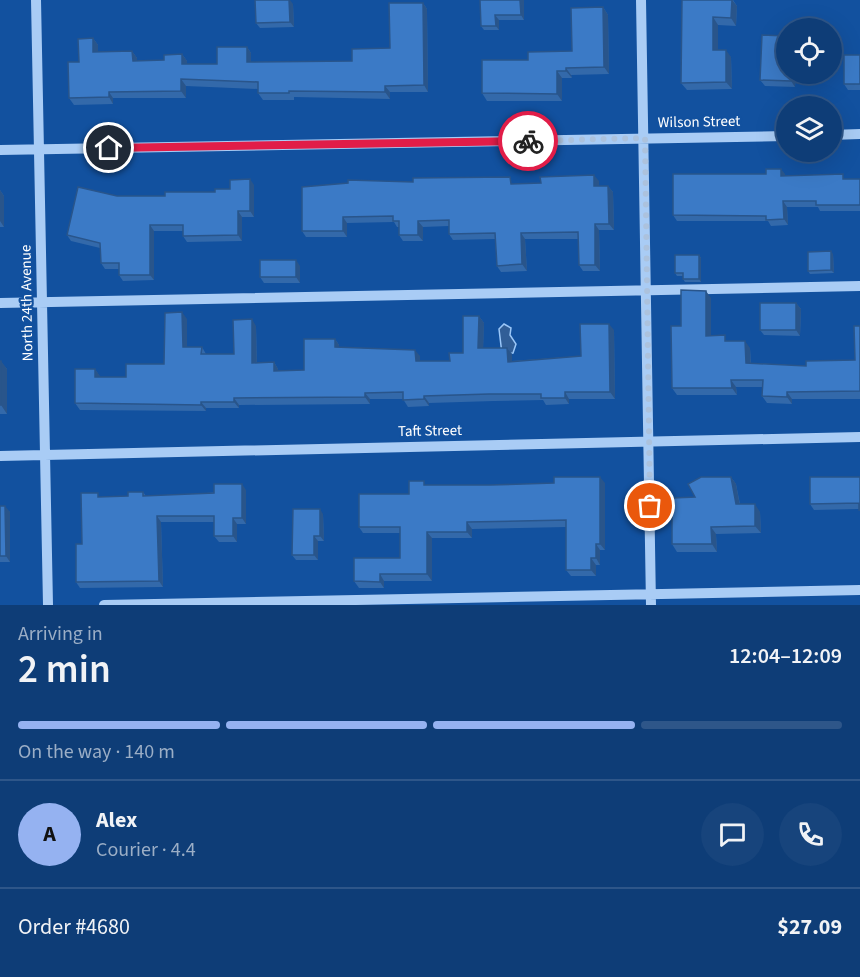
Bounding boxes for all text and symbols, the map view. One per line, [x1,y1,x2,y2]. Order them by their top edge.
map controls [776,18,842,162]
button: locate [776,18,842,84]
button: layers [776,96,842,162]
courier [498,111,558,171]
street label: Wilson Street [658,111,740,133]
pin [83,122,134,173]
icon: bike [512,125,545,158]
icon: home [92,131,125,164]
street label: North 24th Avenue [15,245,39,361]
street label: Taft Street [398,420,462,442]
pin [624,480,675,531]
icon: bag [633,489,666,522]
text: Arriving in [18,620,103,648]
text: 12:04–12:09 [729,640,842,672]
text: 2 min [18,642,111,698]
text: On the way · 140 m [18,738,175,766]
button: chat [701,803,764,866]
button: phone [779,803,842,866]
text: Alex [96,804,137,836]
text: A [43,818,56,850]
text: Courier · 4.4 [96,836,196,864]
text: Order #4680 [18,911,130,943]
text: $27.09 [777,911,842,943]

